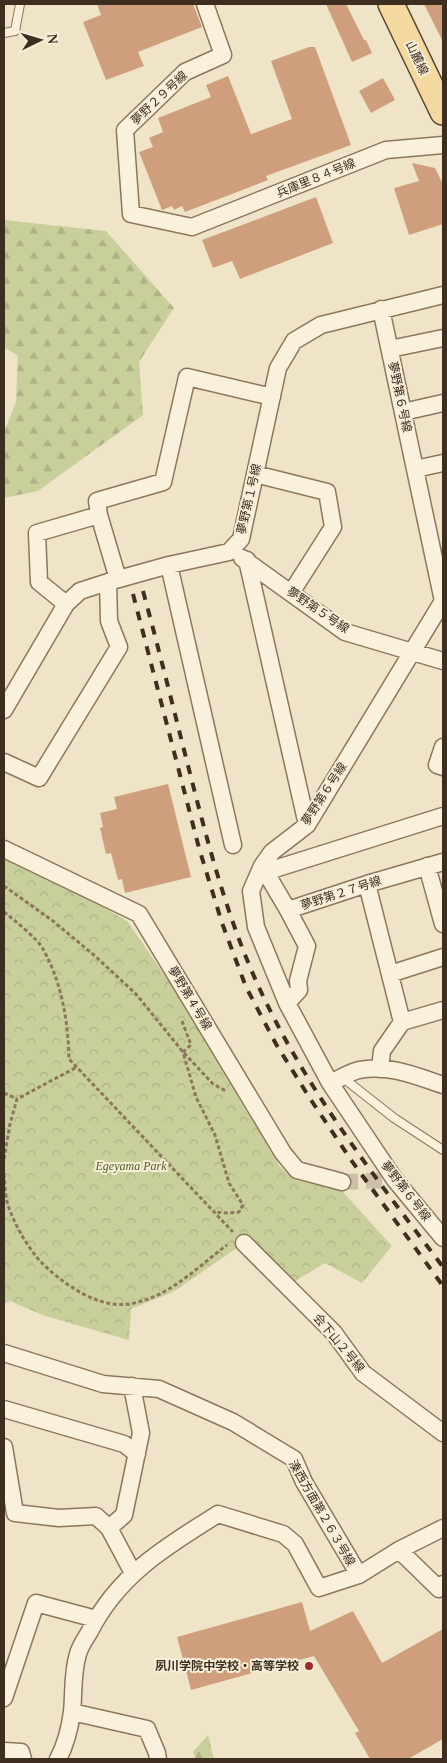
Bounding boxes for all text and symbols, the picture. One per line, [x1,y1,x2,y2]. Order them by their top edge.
north arrow [15,15,65,65]
text: N [45,33,60,45]
street label: 山麓線 [403,39,431,77]
street label: 夢野２９号線 [128,68,190,128]
street label: 兵庫里８４号線 [274,156,358,200]
street label: 夢野第６号線 [386,360,414,434]
street label: 夢野第１号線 [234,462,264,536]
street label: 夢野第５号線 [284,584,352,636]
street label: 夢野第６号線 [299,760,349,828]
street label: 夢野第２７号線 [299,873,383,913]
street label: 夢野第４号線 [165,964,215,1032]
street label: 夢野第６号線 [378,1158,434,1224]
park label: Egeyama Park [95,1159,167,1173]
street label: 会下山２号線 [310,1311,368,1375]
street label: 湊西方面第２６３号線 [286,1458,358,1568]
place label: 夙川学院中学校・高等学校 [155,1659,299,1673]
marker: 夙川学院中学校・高等学校 [303,1660,315,1672]

